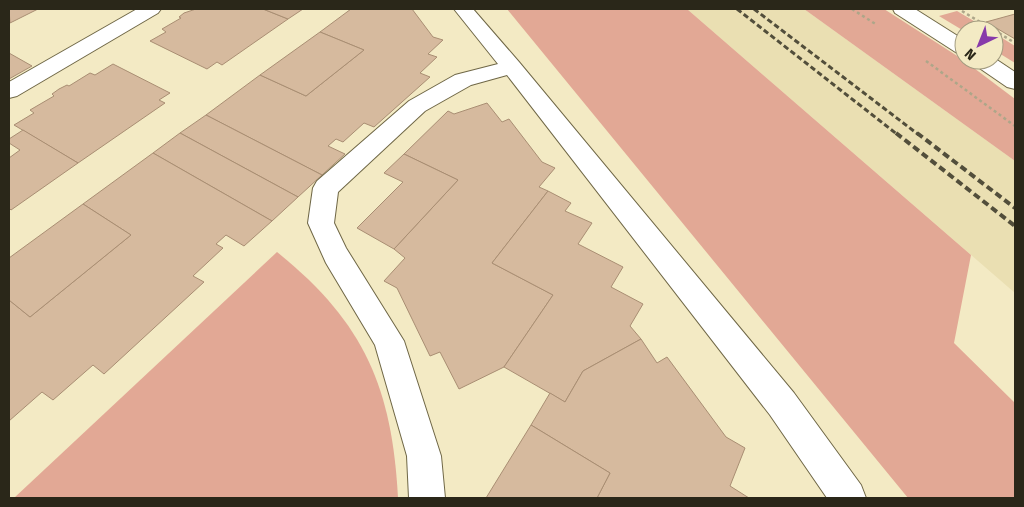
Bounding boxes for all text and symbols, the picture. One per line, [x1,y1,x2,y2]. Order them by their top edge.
north arrow [954,20,1004,70]
text: N [961,45,980,64]

